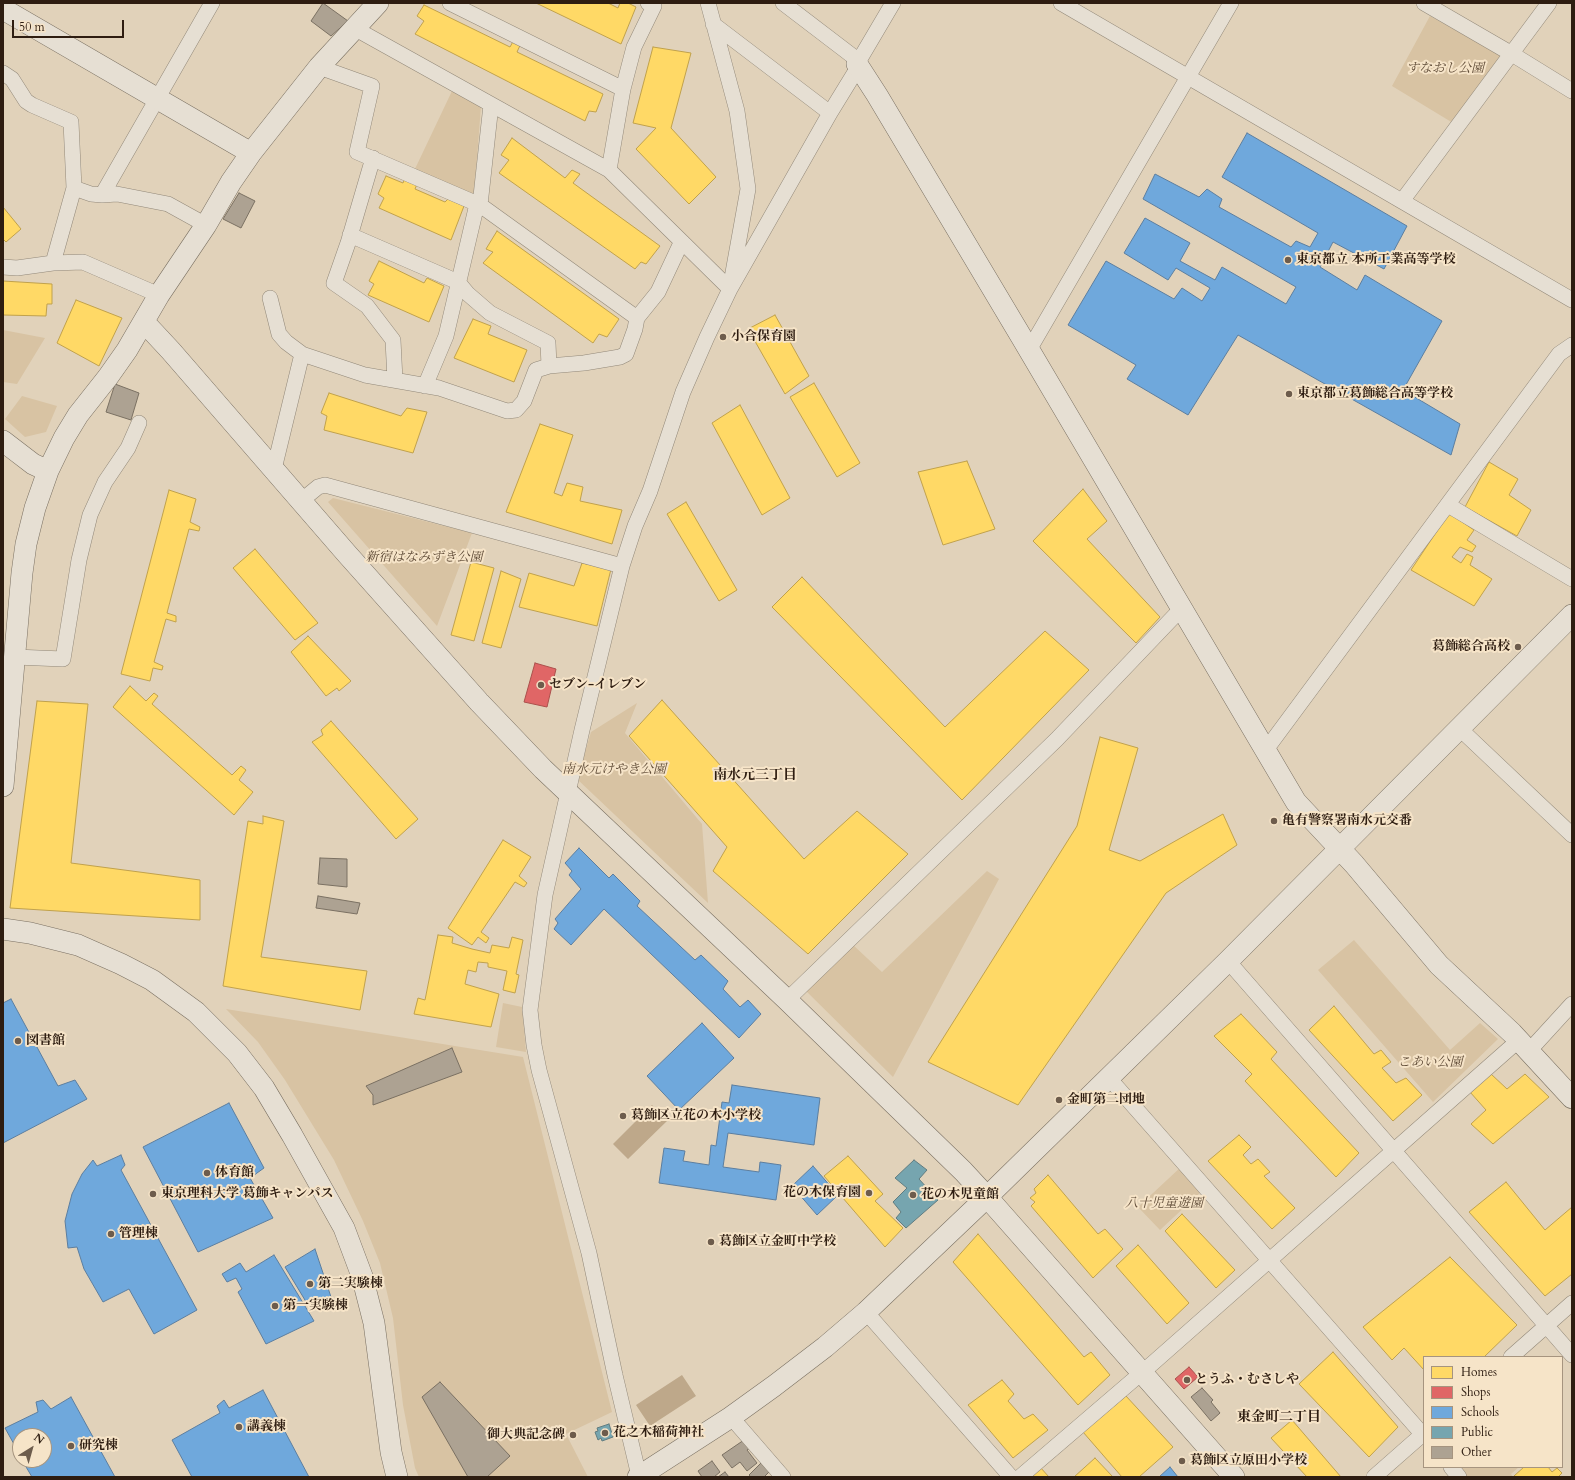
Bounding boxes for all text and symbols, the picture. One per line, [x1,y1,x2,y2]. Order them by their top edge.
scale bar [14,12,126,38]
text: 50 m [19,19,45,35]
park label: すなおし公園 [1406,61,1484,77]
place label: 東京都立 本所工業高等学校 [1296,252,1455,268]
marker: 東京都立 本所工業高等学校 [1283,255,1293,265]
place label: 小合保育園 [731,329,796,345]
marker: 小合保育園 [718,332,728,342]
place label: 東京都立葛飾総合高等学校 [1297,386,1453,402]
marker: 東京都立葛飾総合高等学校 [1284,389,1294,399]
park label: 新宿はなみずき公園 [366,550,482,566]
place label: 葛飾総合高校 [1432,639,1510,655]
marker: 葛飾総合高校 [1513,642,1523,652]
place label: セブン-イレブン [549,677,646,693]
marker: セブン-イレブン [536,680,546,690]
park label: 南水元けやき公園 [562,762,666,778]
district label: 南水元三丁目 [713,768,797,784]
place label: 亀有警察署南水元交番 [1282,813,1412,829]
marker: 亀有警察署南水元交番 [1269,816,1279,826]
place label: 図書館 [26,1033,65,1049]
marker: 図書館 [13,1036,23,1046]
park label: こあい公園 [1398,1055,1462,1071]
place label: 金町第二団地 [1067,1092,1145,1108]
marker: 金町第二団地 [1054,1095,1064,1105]
place label: 葛飾区立花の木小学校 [631,1108,761,1124]
marker: 葛飾区立花の木小学校 [618,1111,628,1121]
place label: 体育館 [215,1165,254,1181]
marker: 体育館 [202,1168,212,1178]
place label: 花の木保育園 [783,1185,861,1201]
place label: 東京理科大学 葛飾キャンパス [161,1186,333,1202]
place label: 花の木児童館 [921,1187,999,1203]
marker: 花の木保育園 [864,1188,874,1198]
marker: 東京理科大学 葛飾キャンパス [148,1189,158,1199]
marker: 花の木児童館 [908,1190,918,1200]
park label: 八十児童遊園 [1125,1196,1203,1212]
place label: 管理棟 [119,1226,158,1242]
marker: 管理棟 [106,1229,116,1239]
place label: 葛飾区立金町中学校 [719,1234,836,1250]
marker: 葛飾区立金町中学校 [706,1237,716,1247]
place label: 第二実験棟 [318,1276,383,1292]
marker: 第二実験棟 [305,1279,315,1289]
place label: 第一実験棟 [283,1298,348,1314]
marker: 第一実験棟 [270,1301,280,1311]
legend [1423,1356,1563,1468]
text: Homes [1461,1364,1497,1380]
place label: とうふ・むさしや [1195,1372,1299,1388]
marker: とうふ・むさしや [1182,1375,1192,1385]
text: Shops [1461,1384,1490,1400]
text: Schools [1461,1404,1499,1420]
district label: 東金町二丁目 [1237,1410,1321,1426]
place label: 講義棟 [247,1419,286,1435]
marker: 講義棟 [234,1422,244,1432]
text: Public [1461,1424,1493,1440]
place label: 花之木稲荷神社 [613,1425,704,1441]
place label: 御大典記念碑 [487,1427,565,1443]
north arrow [12,1428,52,1468]
marker: 花之木稲荷神社 [600,1428,610,1438]
text: N [31,1430,47,1448]
marker: 御大典記念碑 [568,1430,578,1440]
place label: 研究棟 [79,1438,118,1454]
marker: 研究棟 [66,1441,76,1451]
text: Other [1461,1444,1492,1460]
place label: 葛飾区立原田小学校 [1190,1453,1307,1469]
marker: 葛飾区立原田小学校 [1177,1456,1187,1466]

